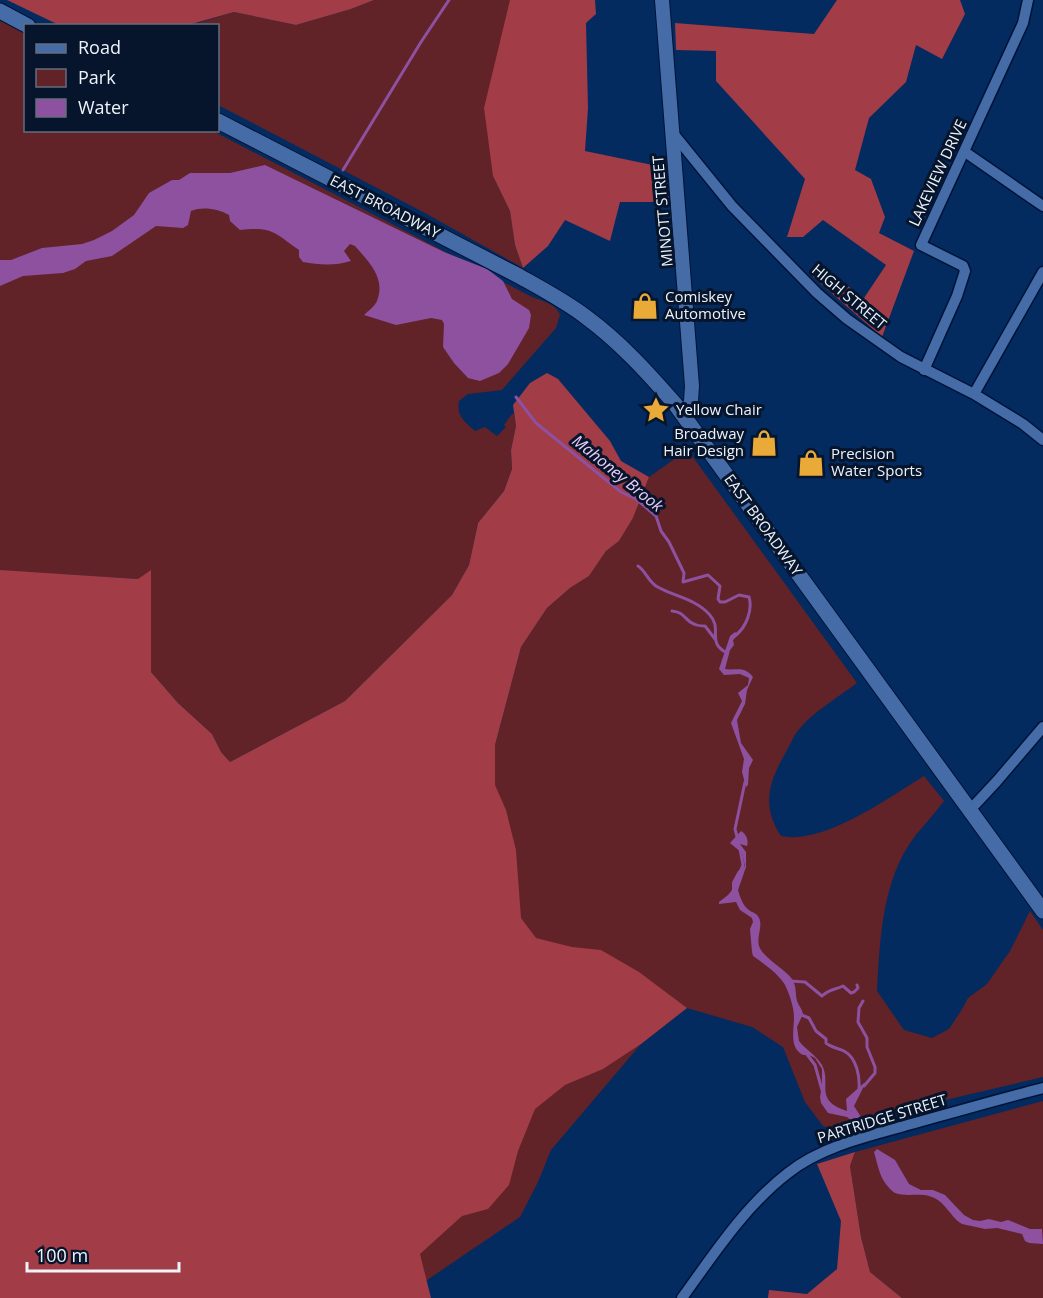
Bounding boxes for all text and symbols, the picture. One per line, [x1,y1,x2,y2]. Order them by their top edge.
legend [24,24,219,132]
text: Road [78,35,121,59]
text: Park [78,65,116,89]
text: Water [78,95,129,119]
street label: LAKEVIEW DRIVE [904,116,971,229]
street label: MINOTT STREET [647,154,677,268]
street label: EAST BROADWAY [327,170,444,243]
street label: HIGH STREET [808,259,892,334]
place label: Comiskey Automotive [665,286,746,323]
shop icon: Comiskey Automotive [630,291,660,321]
place icon: Yellow Chair [641,395,671,425]
place label: Yellow Chair [676,399,762,419]
place label: Broadway Hair Design [663,423,744,460]
shop icon: Broadway Hair Design [749,428,779,458]
water label: Mahoney Brook [568,429,669,517]
place label: Precision Water Sports [831,443,922,480]
shop icon: Precision Water Sports [796,448,826,478]
street label: EAST BROADWAY [720,470,808,580]
street label: PARTRIDGE STREET [815,1089,949,1147]
scale bar [27,1235,178,1273]
text: 100 m [36,1243,88,1267]

